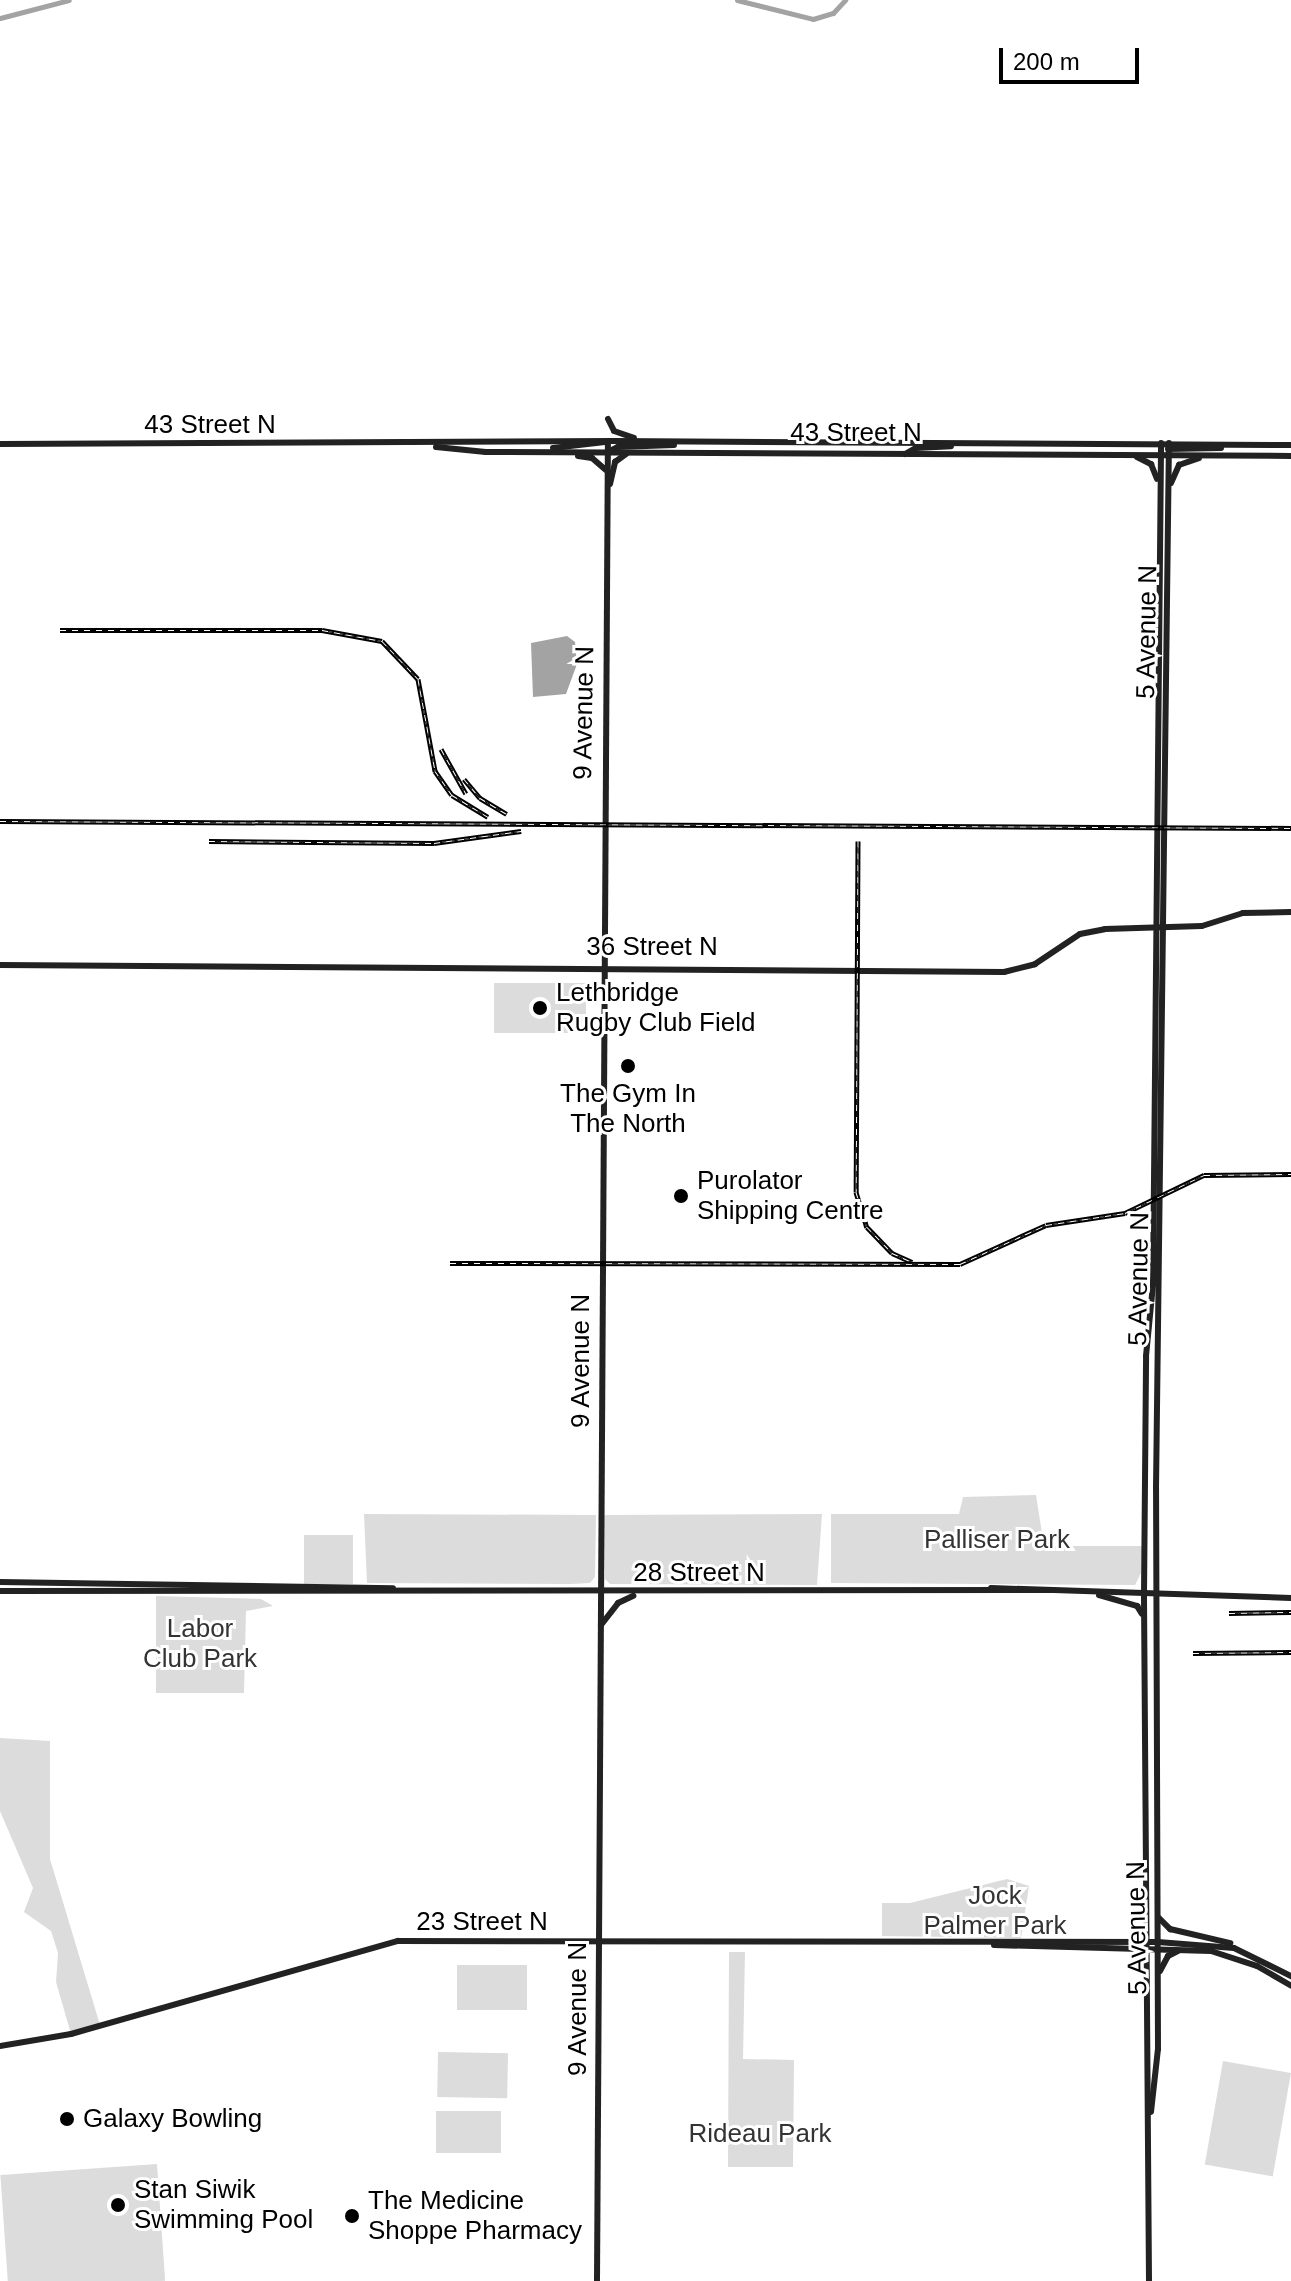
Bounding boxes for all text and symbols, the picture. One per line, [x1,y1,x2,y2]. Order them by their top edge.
scale bar [1003,32,1143,82]
text: 200 m [1013,48,1080,75]
street label: 43 Street N [144,409,276,441]
street label: 43 Street N [790,417,922,449]
street label: 5 Avenue N [1130,564,1164,700]
street label: 9 Avenue N [567,645,601,781]
street label: 36 Street N [586,931,718,963]
place label: Lethbridge Rugby Club Field [556,977,755,1038]
marker: Lethbridge Rugby Club Field [531,999,549,1017]
marker: The Gym In The North [619,1057,637,1075]
place label: The Gym In The North [560,1078,696,1140]
place label: Purolator Shipping Centre [697,1165,883,1226]
marker: Purolator Shipping Centre [672,1187,690,1205]
street label: 5 Avenue N [1122,1211,1156,1347]
street label: 9 Avenue N [565,1293,597,1429]
park label: Palliser Park [924,1524,1070,1556]
street label: 28 Street N [633,1557,765,1589]
park label: Labor Club Park [143,1613,257,1674]
street label: 5 Avenue N [1120,1860,1154,1996]
park label: Jock Palmer Park [923,1880,1067,1942]
street label: 23 Street N [416,1906,548,1938]
street label: 9 Avenue N [562,1941,594,2077]
place label: Galaxy Bowling [83,2103,262,2135]
marker: Galaxy Bowling [58,2110,76,2128]
park label: Rideau Park [688,2118,832,2150]
place label: Stan Siwik Swimming Pool [134,2174,313,2236]
place label: The Medicine Shoppe Pharmacy [368,2185,582,2246]
marker: Stan Siwik Swimming Pool [109,2196,127,2214]
marker: The Medicine Shoppe Pharmacy [343,2207,361,2225]

